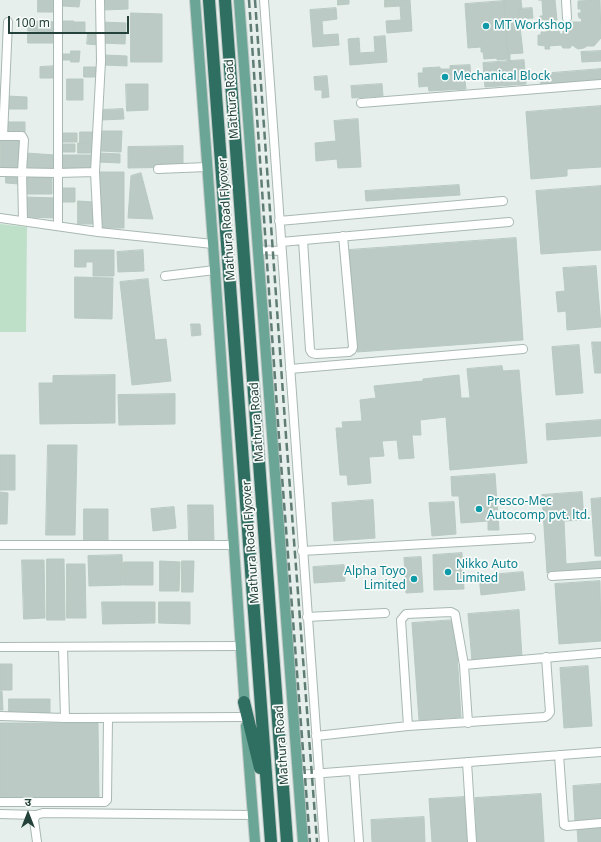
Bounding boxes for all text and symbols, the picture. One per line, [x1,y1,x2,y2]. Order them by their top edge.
scale bar [10,8,131,34]
text: 100 m [15,14,50,31]
place label: MT Workshop [494,19,572,33]
marker: MT Workshop [481,21,491,31]
street label: Mathura Road [222,59,242,139]
place label: Mechanical Block [453,70,550,84]
marker: Mechanical Block [440,72,450,82]
street label: Mathura Road Flyover [216,157,238,281]
street label: Mathura Road [247,382,267,462]
street label: Mathura Road Flyover [240,480,262,604]
place label: Presco-Mec Autocomp pvt. ltd. [487,495,590,523]
marker: Presco-Mec Autocomp pvt. ltd. [474,504,484,514]
place label: Nikko Auto Limited [456,558,518,586]
place label: Alpha Toyo Limited [344,565,406,593]
marker: Nikko Auto Limited [443,567,453,577]
marker: Alpha Toyo Limited [409,574,419,584]
street label: Mathura Road [272,705,292,785]
north arrow [8,794,48,834]
text: उ [25,794,31,809]

